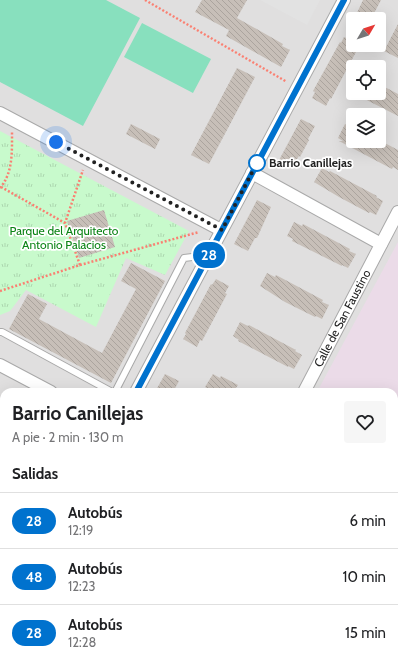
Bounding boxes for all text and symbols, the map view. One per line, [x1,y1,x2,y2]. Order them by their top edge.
north arrow [346,12,386,52]
map controls [346,12,386,148]
button: locate [346,60,386,100]
button: layers [346,108,386,148]
your location [46,132,66,152]
marker: Barrio Canillejas [248,154,266,172]
place label: Barrio Canillejas [269,155,352,170]
park label: Parque del Arquitecto Antonio Palacios [10,223,119,252]
line badge: 28 [191,242,227,268]
text: 28 [201,246,217,264]
street label: Calle de San Faustino [310,267,374,370]
button: heart [344,401,386,443]
text: Barrio Canillejas [12,402,143,425]
text: A pie · 2 min · 130 m [12,429,123,445]
text: Salidas [12,465,58,483]
text: Autobús [68,504,122,522]
text: 28 [26,512,42,530]
text: 6 min [349,512,386,530]
text: 12:19 [68,522,93,538]
text: Autobús [68,560,122,578]
text: 48 [25,568,43,586]
text: 10 min [343,568,386,586]
text: 12:23 [68,578,96,594]
text: Autobús [68,616,122,634]
text: 28 [26,624,42,642]
text: 15 min [345,624,386,642]
text: 12:28 [68,634,96,650]

